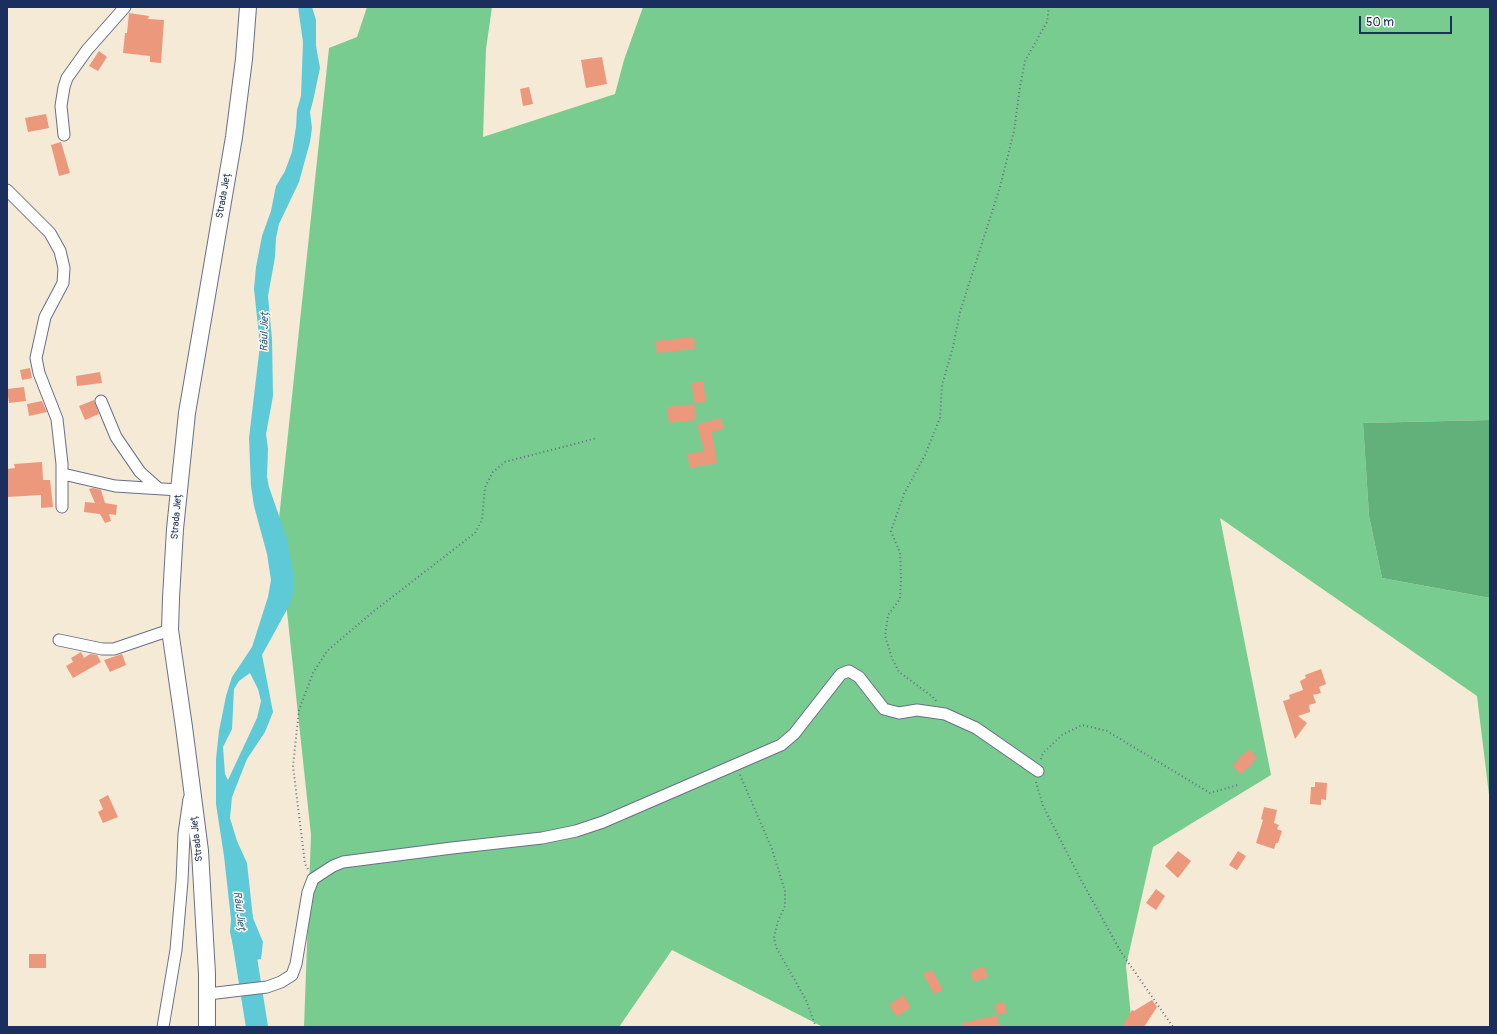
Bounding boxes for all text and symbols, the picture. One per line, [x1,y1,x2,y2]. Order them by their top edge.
scale bar [1361,8,1454,34]
text: 50 m [1366,15,1394,30]
street label: Strada Jieț [214,171,234,219]
water label: Râul Jieț [258,310,272,352]
street label: Strada Jieț [169,492,185,540]
street label: Strada Jieț [188,814,206,862]
water label: Râul Jieț [230,891,248,933]

